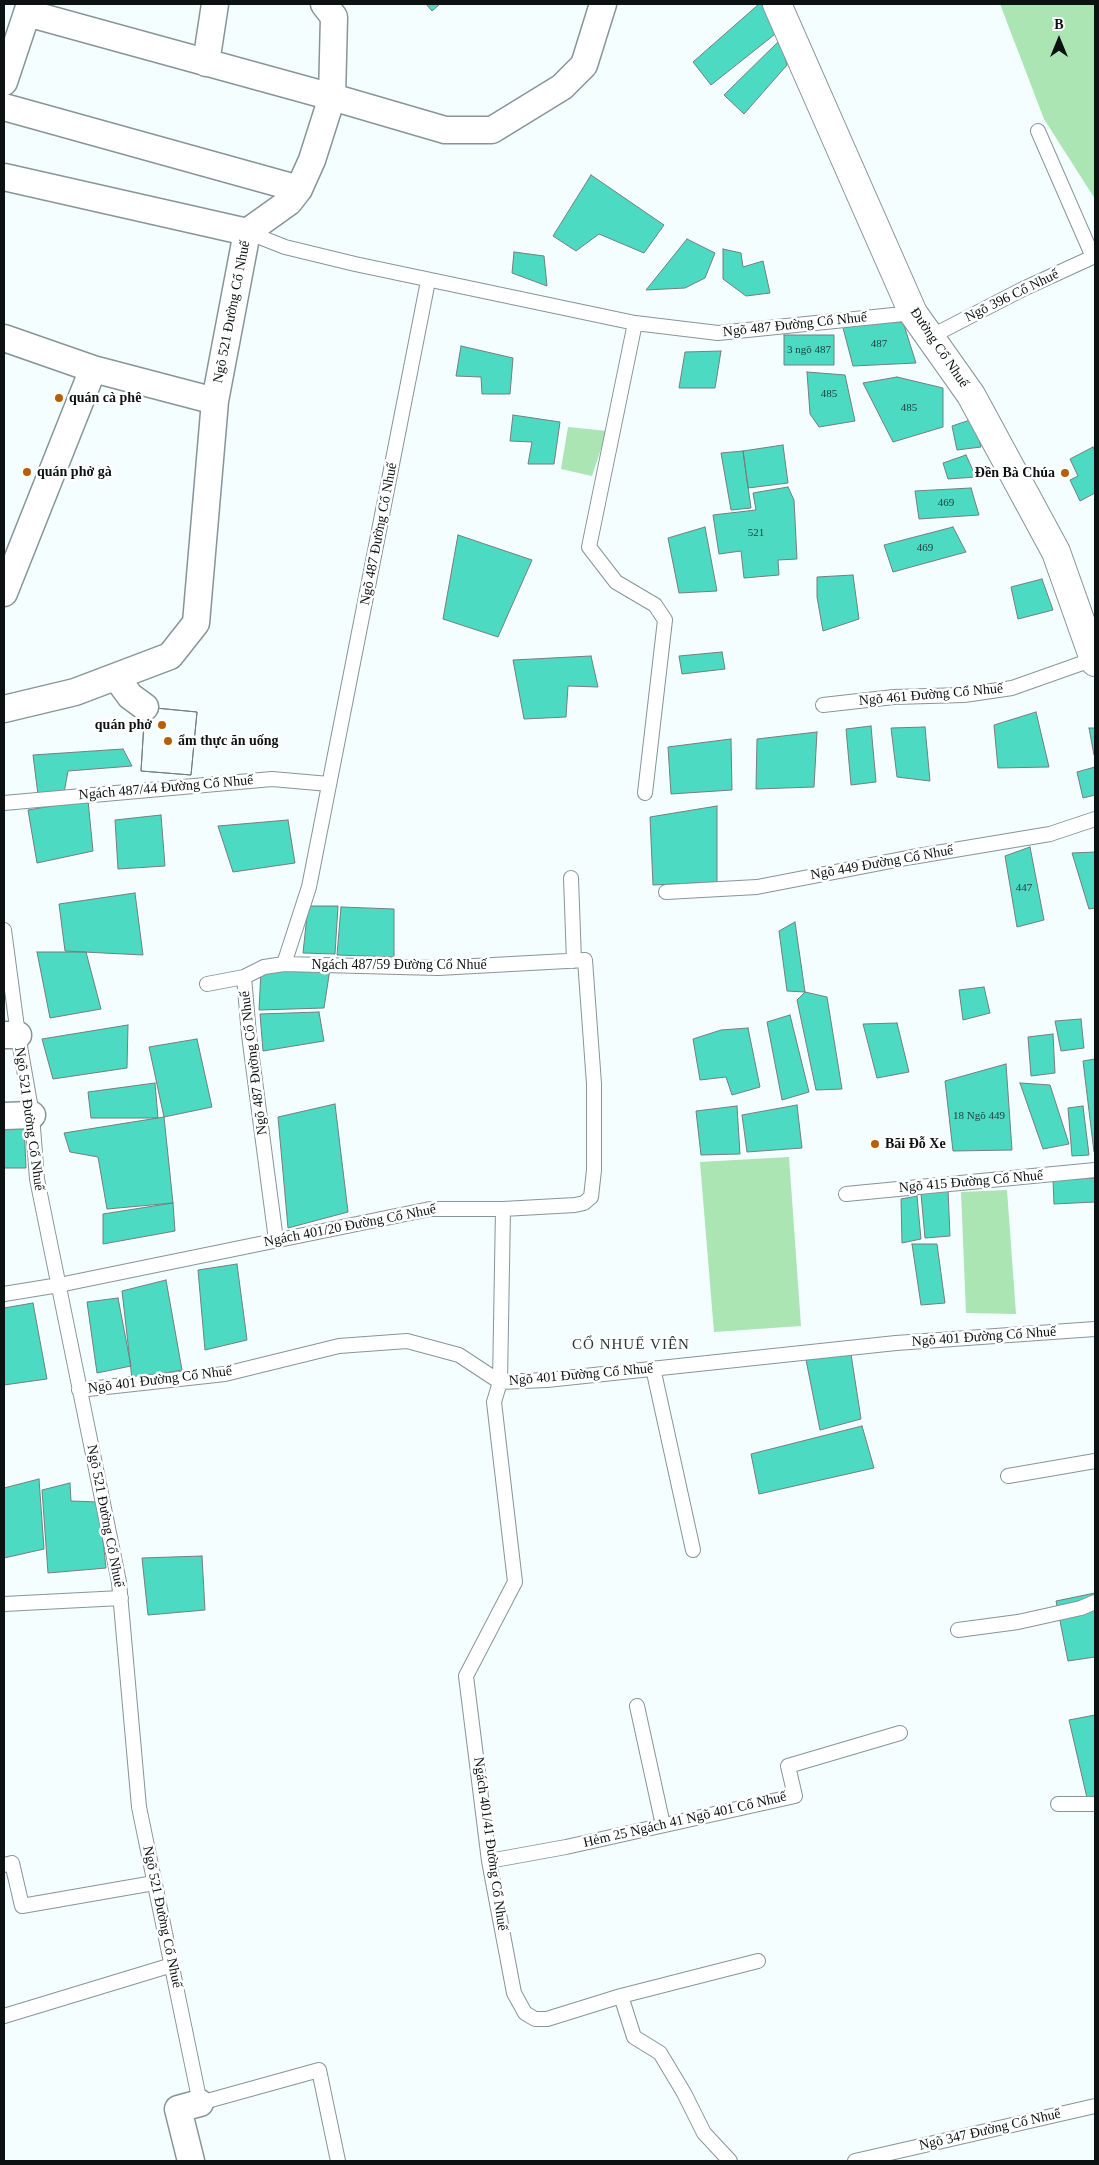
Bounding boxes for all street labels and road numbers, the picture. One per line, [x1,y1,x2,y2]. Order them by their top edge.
street label: Ngõ 521 Đường Cổ Nhuế [210,239,254,385]
street label: Ngõ 396 Cổ Nhuế [962,266,1062,326]
street label: Đường Cổ Nhuế [906,305,972,391]
street label: Ngõ 487 Đường Cổ Nhuế [722,309,868,341]
street label: Ngõ 487 Đường Cổ Nhuế [357,461,401,607]
street label: Ngõ 461 Đường Cổ Nhuế [858,680,1004,710]
street label: Ngách 487/44 Đường Cổ Nhuế [78,772,254,804]
street label: Ngõ 449 Đường Cổ Nhuế [809,842,955,884]
street label: Ngách 487/59 Đường Cổ Nhuế [311,957,487,973]
street label: Ngõ 487 Đường Cổ Nhuế [237,990,271,1136]
street label: Ngõ 521 Đường Cổ Nhuế [11,1046,47,1192]
street label: Ngõ 415 Đường Cổ Nhuế [898,1167,1044,1197]
street label: Ngách 401/20 Đường Cổ Nhuế [262,1201,438,1251]
street label: Ngõ 401 Đường Cổ Nhuế [911,1324,1057,1350]
street label: Ngõ 401 Đường Cổ Nhuế [508,1360,654,1390]
street label: Ngõ 401 Đường Cổ Nhuế [87,1363,233,1397]
street label: Ngõ 521 Đường Cổ Nhuế [83,1443,127,1589]
street label: Ngách 401/41 Đường Cổ Nhuế [469,1756,511,1932]
street label: Hẻm 25 Ngách 41 Ngõ 401 Cổ Nhuế [582,1788,788,1852]
street label: Ngõ 521 Đường Cổ Nhuế [139,1844,185,1990]
street label: Ngõ 347 Đường Cổ Nhuế [918,2106,1062,2154]

